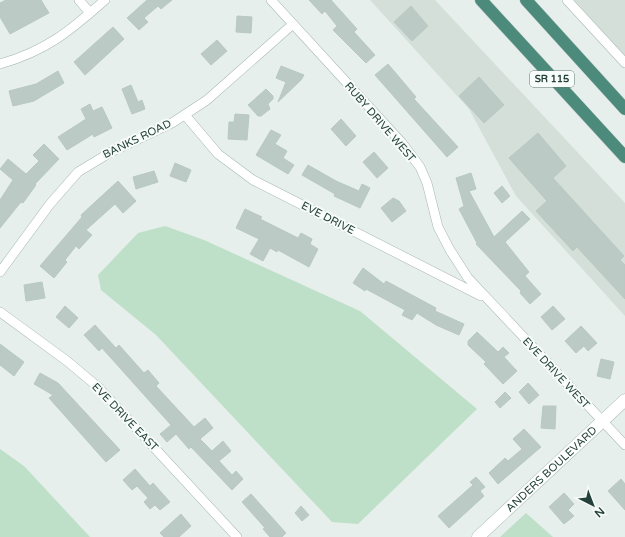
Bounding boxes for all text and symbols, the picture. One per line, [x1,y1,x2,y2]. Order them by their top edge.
road number: SR 115 [530,71,574,87]
street label: RUBY DRIVE WEST [342,80,418,165]
street label: BANKS ROAD [101,117,173,161]
street label: EVE DRIVE [299,199,357,237]
street label: EVE DRIVE WEST [520,335,592,411]
street label: EVE DRIVE EAST [89,380,161,454]
street label: ANDERS BOULEVARD [503,422,599,514]
north arrow [573,485,613,525]

